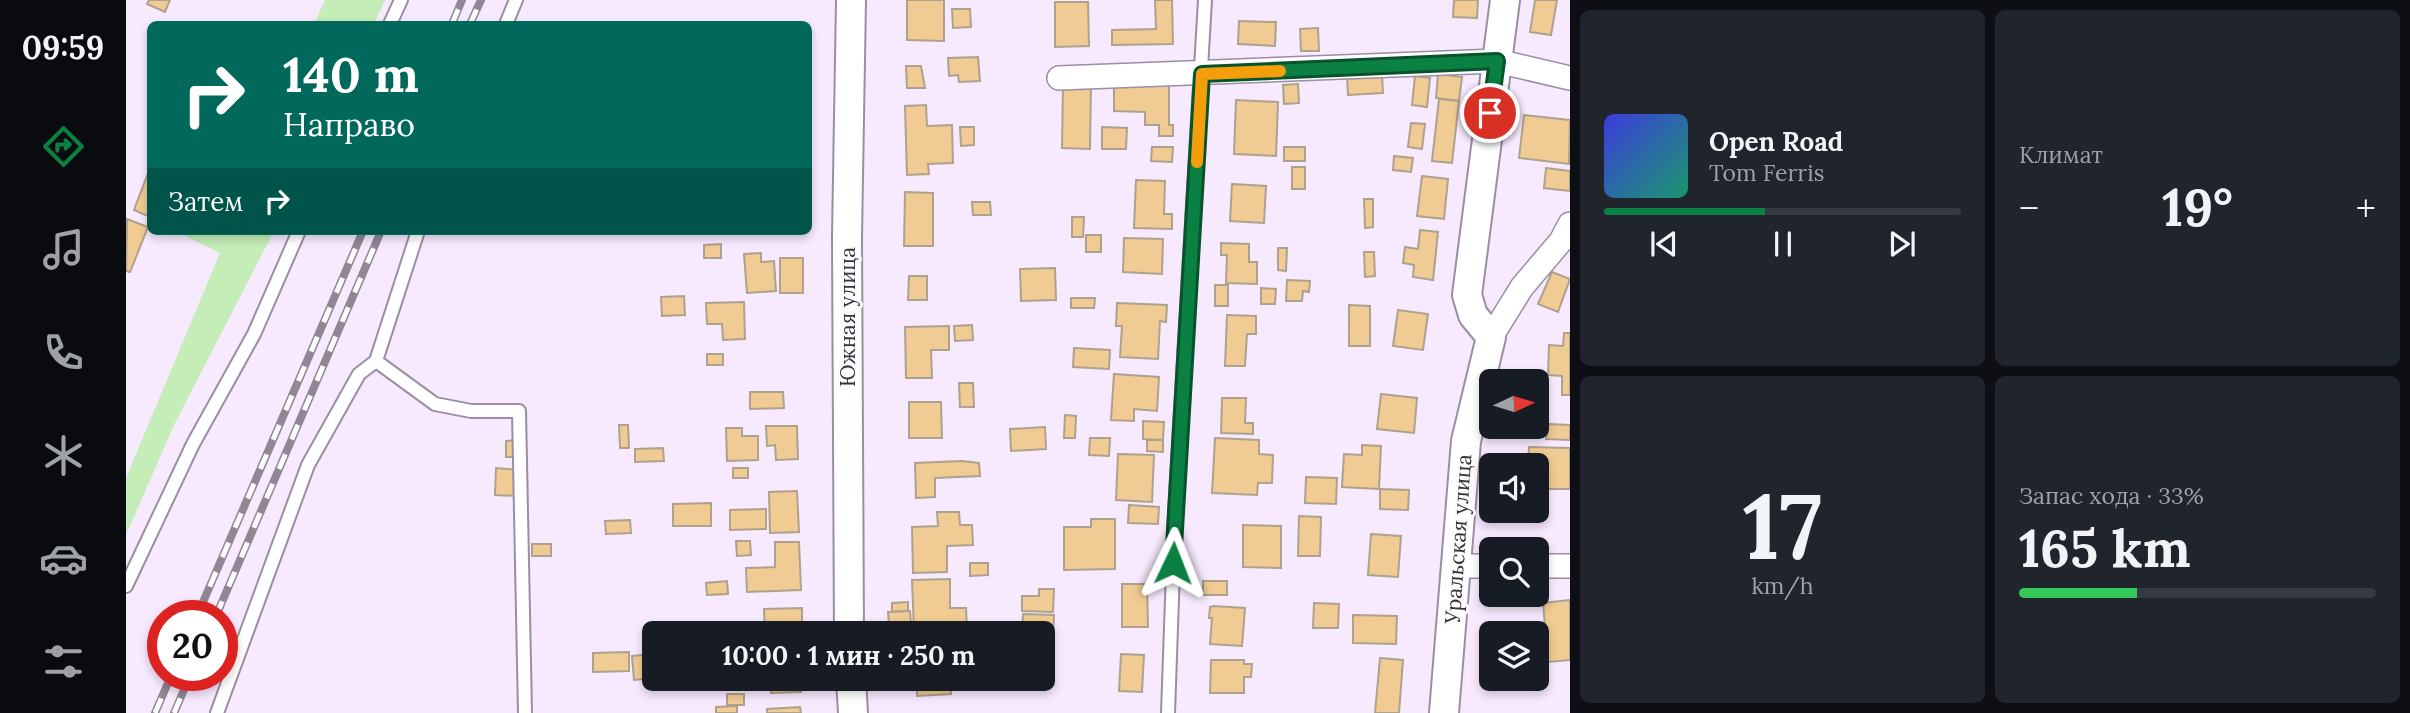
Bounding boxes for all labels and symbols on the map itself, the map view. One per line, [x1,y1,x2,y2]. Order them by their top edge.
pin [1460,83,1520,143]
street label: Южная улица [834,247,861,387]
north arrow [1479,369,1549,439]
street label: Уральская улица [1439,453,1477,626]
position arrow [1136,526,1210,600]
speed limit sign: 20 [147,600,238,691]

